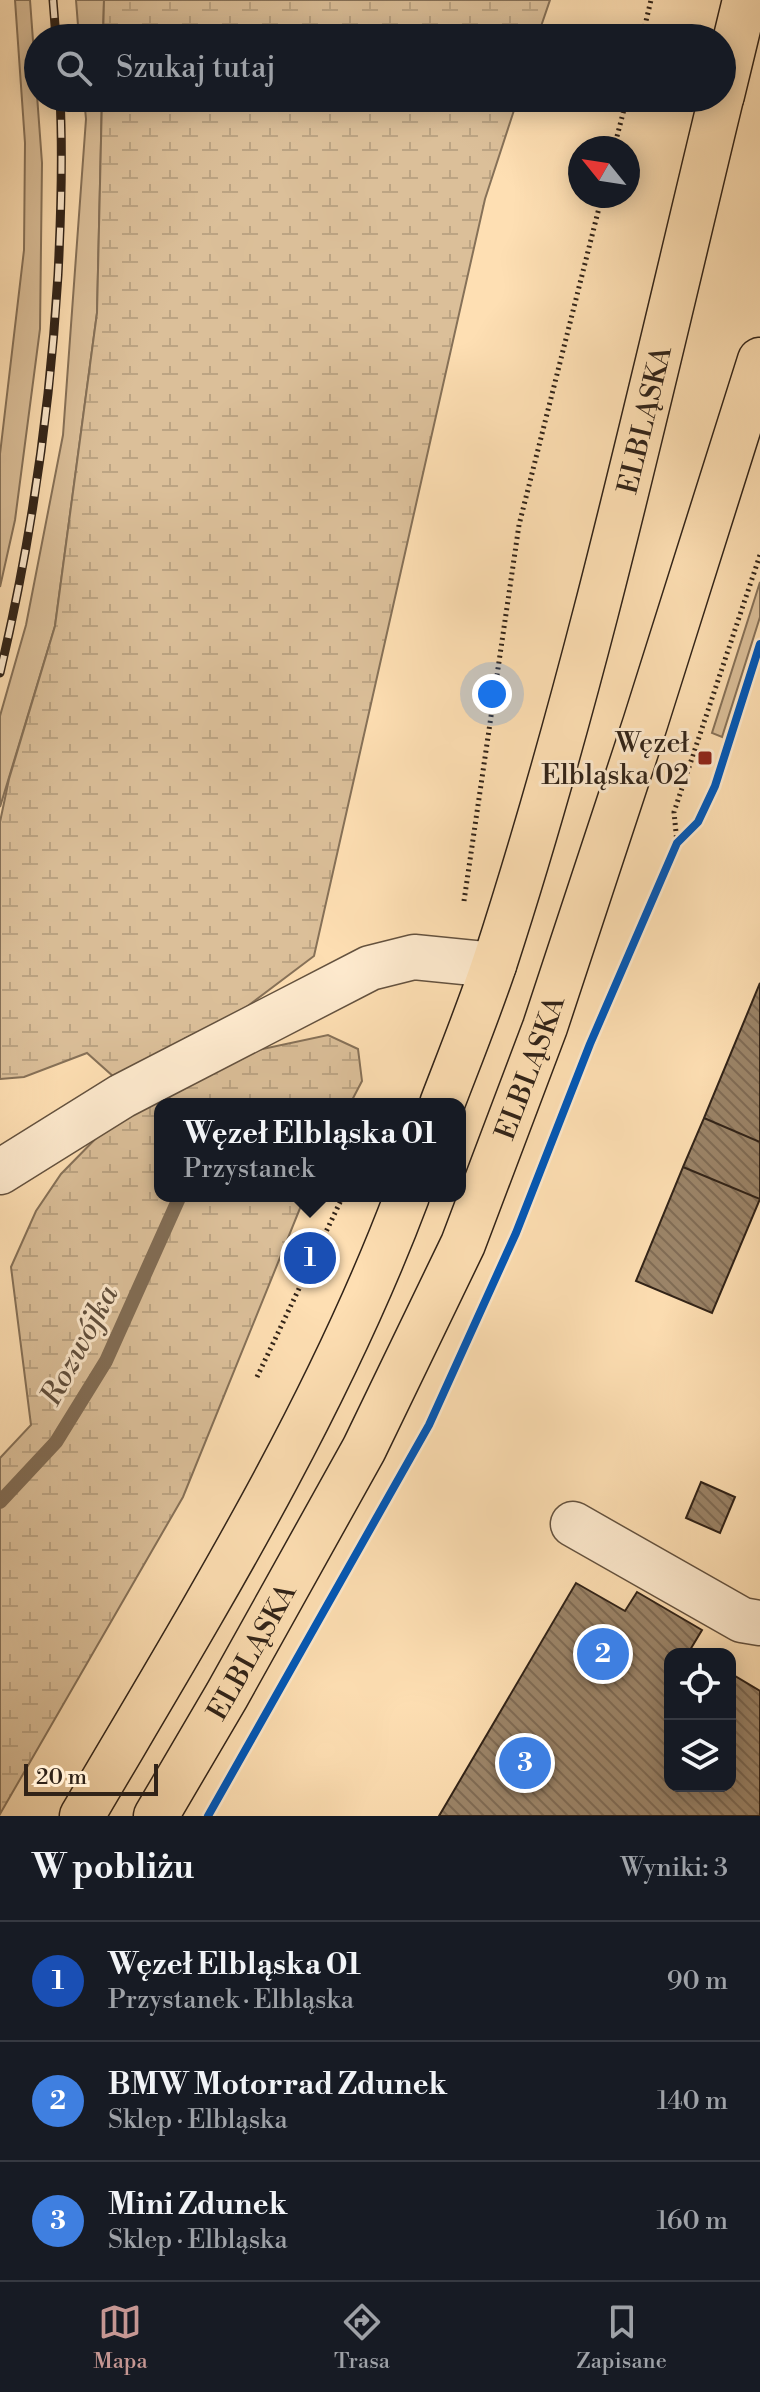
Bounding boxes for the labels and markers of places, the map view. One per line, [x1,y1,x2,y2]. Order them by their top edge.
place label: Węzeł Elbląska 02 [541,726,690,793]
marker: Węzeł Elbląska 02 [696,749,714,767]
pin: 1 [284,1228,336,1288]
pin: 2 [577,1624,629,1684]
pin: 3 [499,1733,551,1793]

